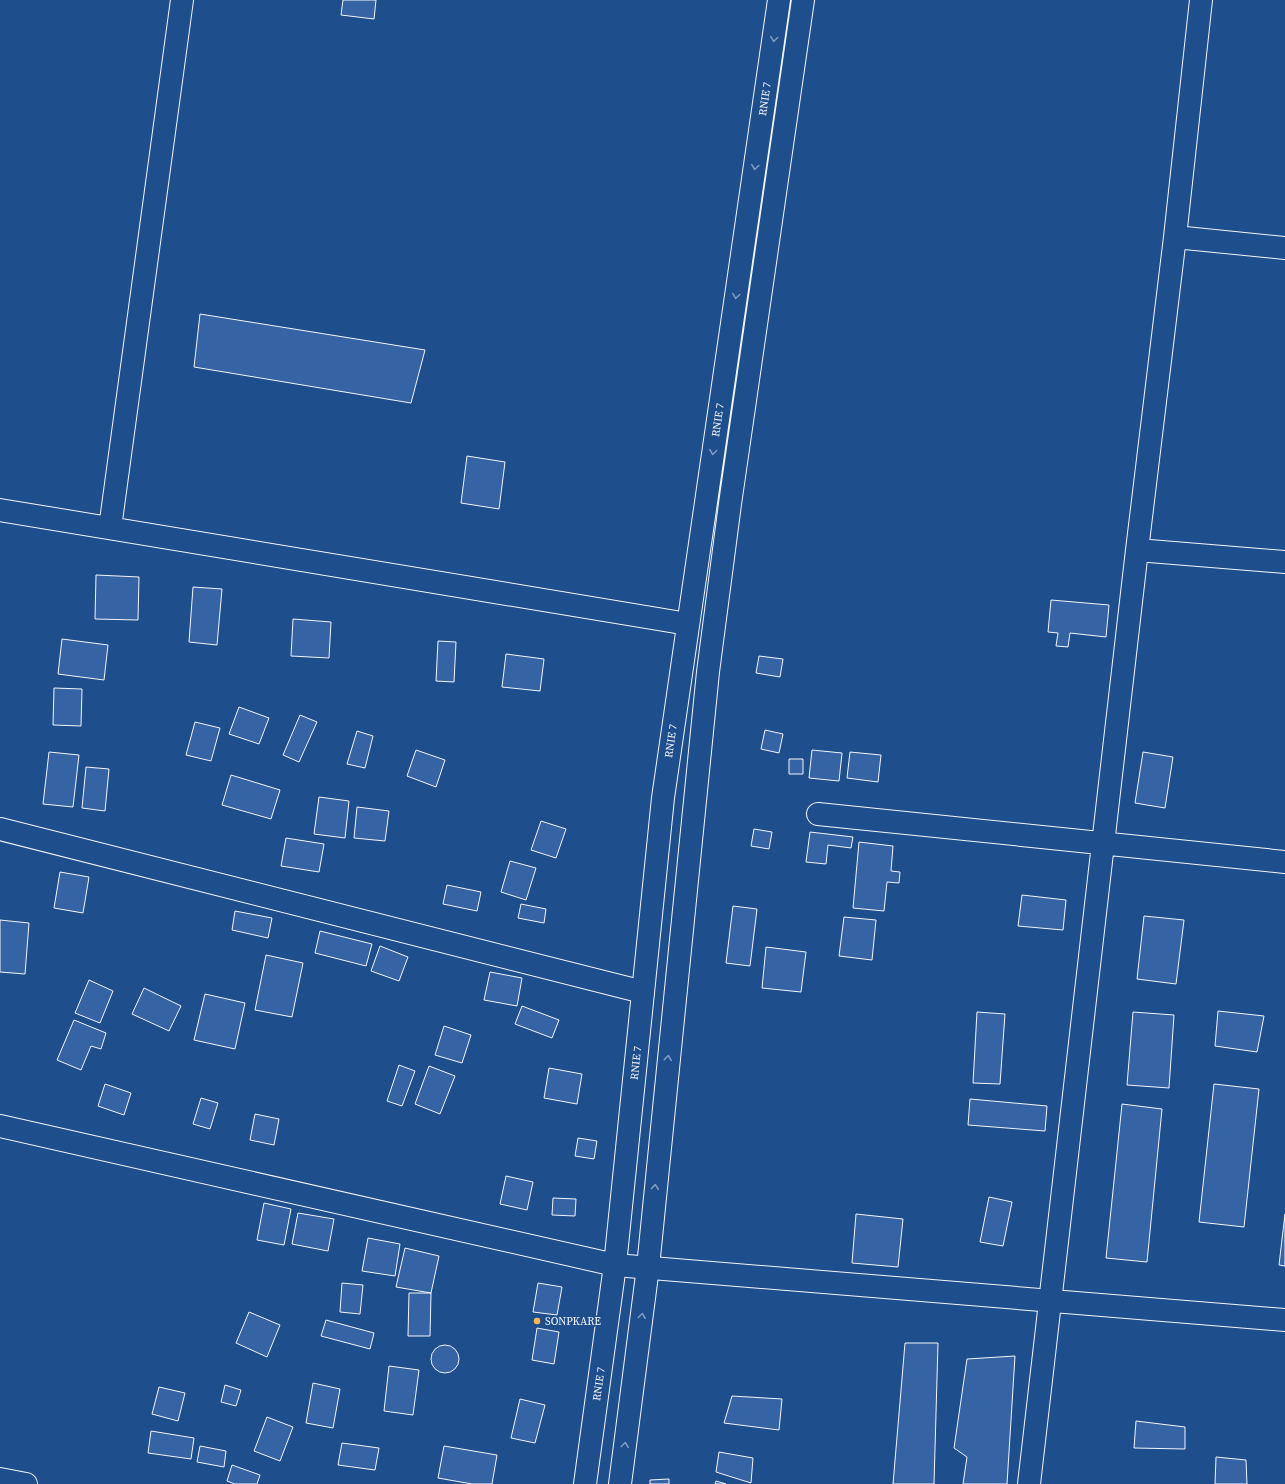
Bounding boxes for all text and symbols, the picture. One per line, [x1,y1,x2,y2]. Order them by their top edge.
one-way arrow [770,36,779,42]
street label: RNIE 7 [755,81,775,117]
one-way arrow [751,164,760,170]
one-way arrow [732,293,741,299]
street label: RNIE 7 [708,402,728,438]
one-way arrow [709,449,718,455]
street label: RNIE 7 [661,723,681,759]
street label: RNIE 7 [627,1045,645,1081]
one-way arrow [663,1055,672,1061]
one-way arrow [651,1184,660,1190]
one-way arrow [637,1313,646,1319]
place label: SONPKARE [545,1314,601,1329]
marker: SONPKARE [532,1316,542,1326]
street label: RNIE 7 [589,1366,609,1402]
one-way arrow [620,1442,629,1448]

